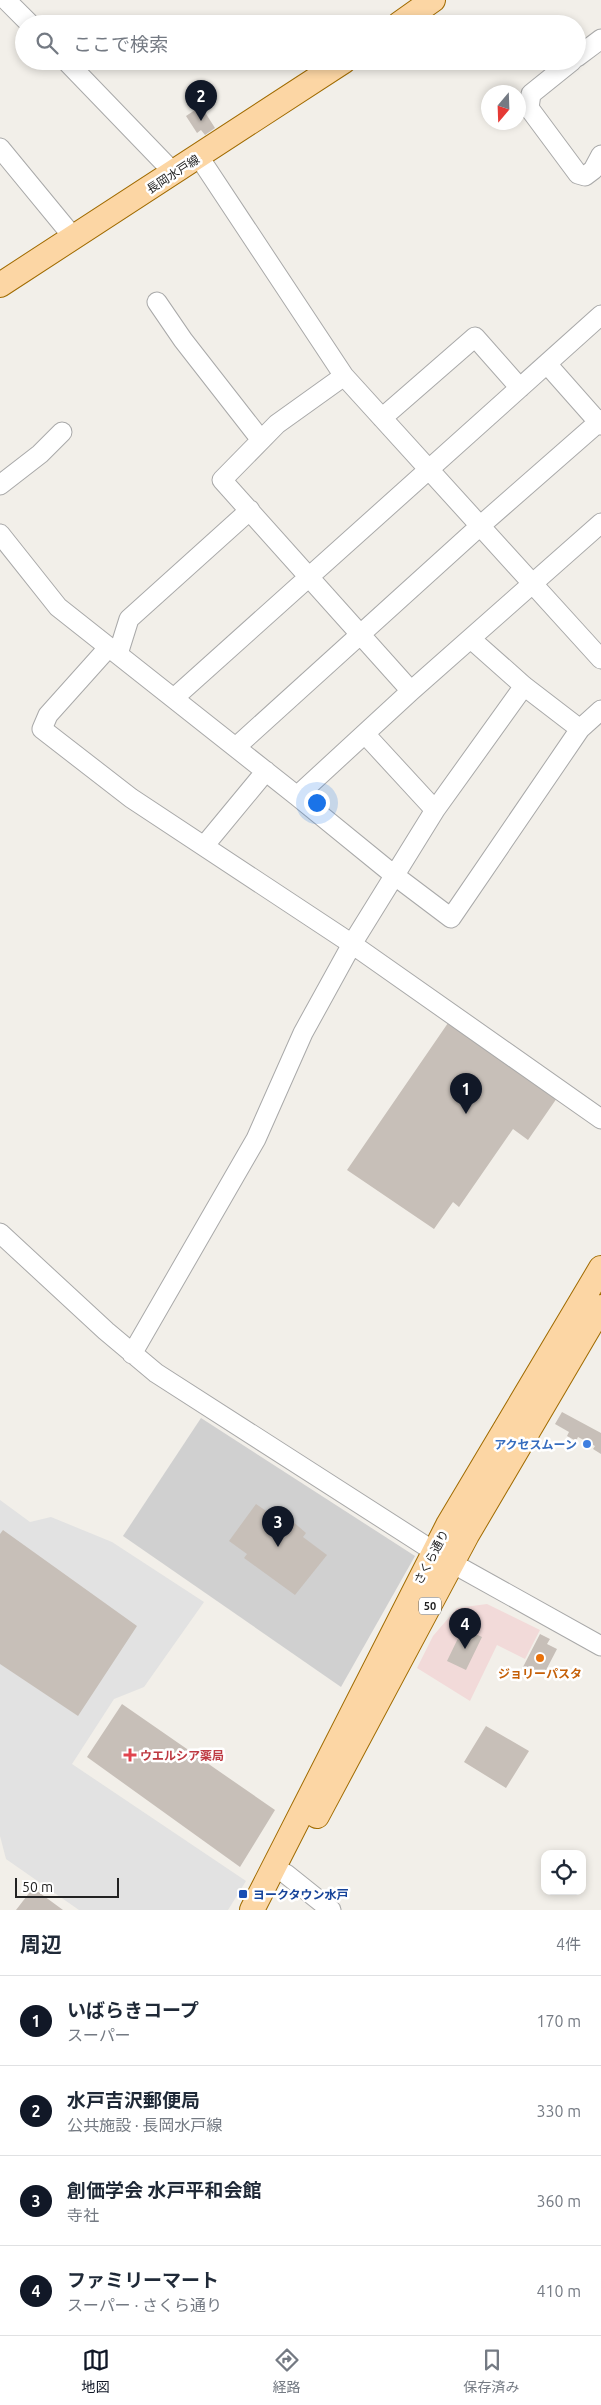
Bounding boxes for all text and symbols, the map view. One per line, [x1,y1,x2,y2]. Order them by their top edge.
search box [15,15,586,70]
icon: search [33,29,61,57]
text: ここで検索 [73,33,168,55]
pin: 2 [185,80,217,121]
north arrow [481,85,526,130]
street label: 長岡水戸線 [144,152,202,196]
your location [304,790,330,816]
pin: 1 [450,1073,482,1114]
place label: アクセスムーン [494,1438,577,1451]
marker: アクセスムーン [581,1438,593,1450]
pin: 3 [262,1506,294,1547]
street label: さくら通り [411,1527,451,1587]
road number: 50 [419,1598,441,1614]
pin: 4 [449,1608,481,1649]
marker: ジョリーパスタ [534,1652,546,1664]
place label: ジョリーパスタ [498,1667,582,1680]
marker: ウエルシア薬局 [124,1749,136,1761]
place label: ウエルシア薬局 [140,1749,224,1762]
map controls [541,1850,586,1895]
button: locate [541,1850,586,1895]
scale bar [15,1875,119,1898]
text: 50 m [22,1879,53,1895]
marker: ヨークタウン水戸 [237,1888,249,1900]
place label: ヨークタウン水戸 [253,1888,349,1901]
text: 周辺 [20,1932,62,1956]
text: 4件 [556,1935,581,1953]
text: いばらきコープ [67,1999,199,2021]
text: 1 [31,2012,41,2030]
text: 170 m [536,2012,581,2030]
text: スーパー [67,2026,131,2044]
text: 水戸吉沢郵便局 [67,2089,200,2111]
text: 2 [31,2102,41,2120]
text: 330 m [536,2102,581,2120]
text: 公共施設 · 長岡水戸線 [67,2116,222,2134]
text: 創価学会 水戸平和会館 [67,2179,262,2201]
text: 3 [31,2192,41,2210]
text: 360 m [536,2192,581,2210]
text: 寺社 [67,2206,99,2224]
text: ファミリーマート [67,2269,219,2291]
text: 4 [31,2282,41,2300]
text: 410 m [536,2282,581,2300]
text: スーパー · さくら通り [67,2296,222,2314]
tab: 地図 [82,2346,110,2396]
tab: 経路 [273,2346,301,2396]
tab: 保存済み [464,2346,520,2396]

